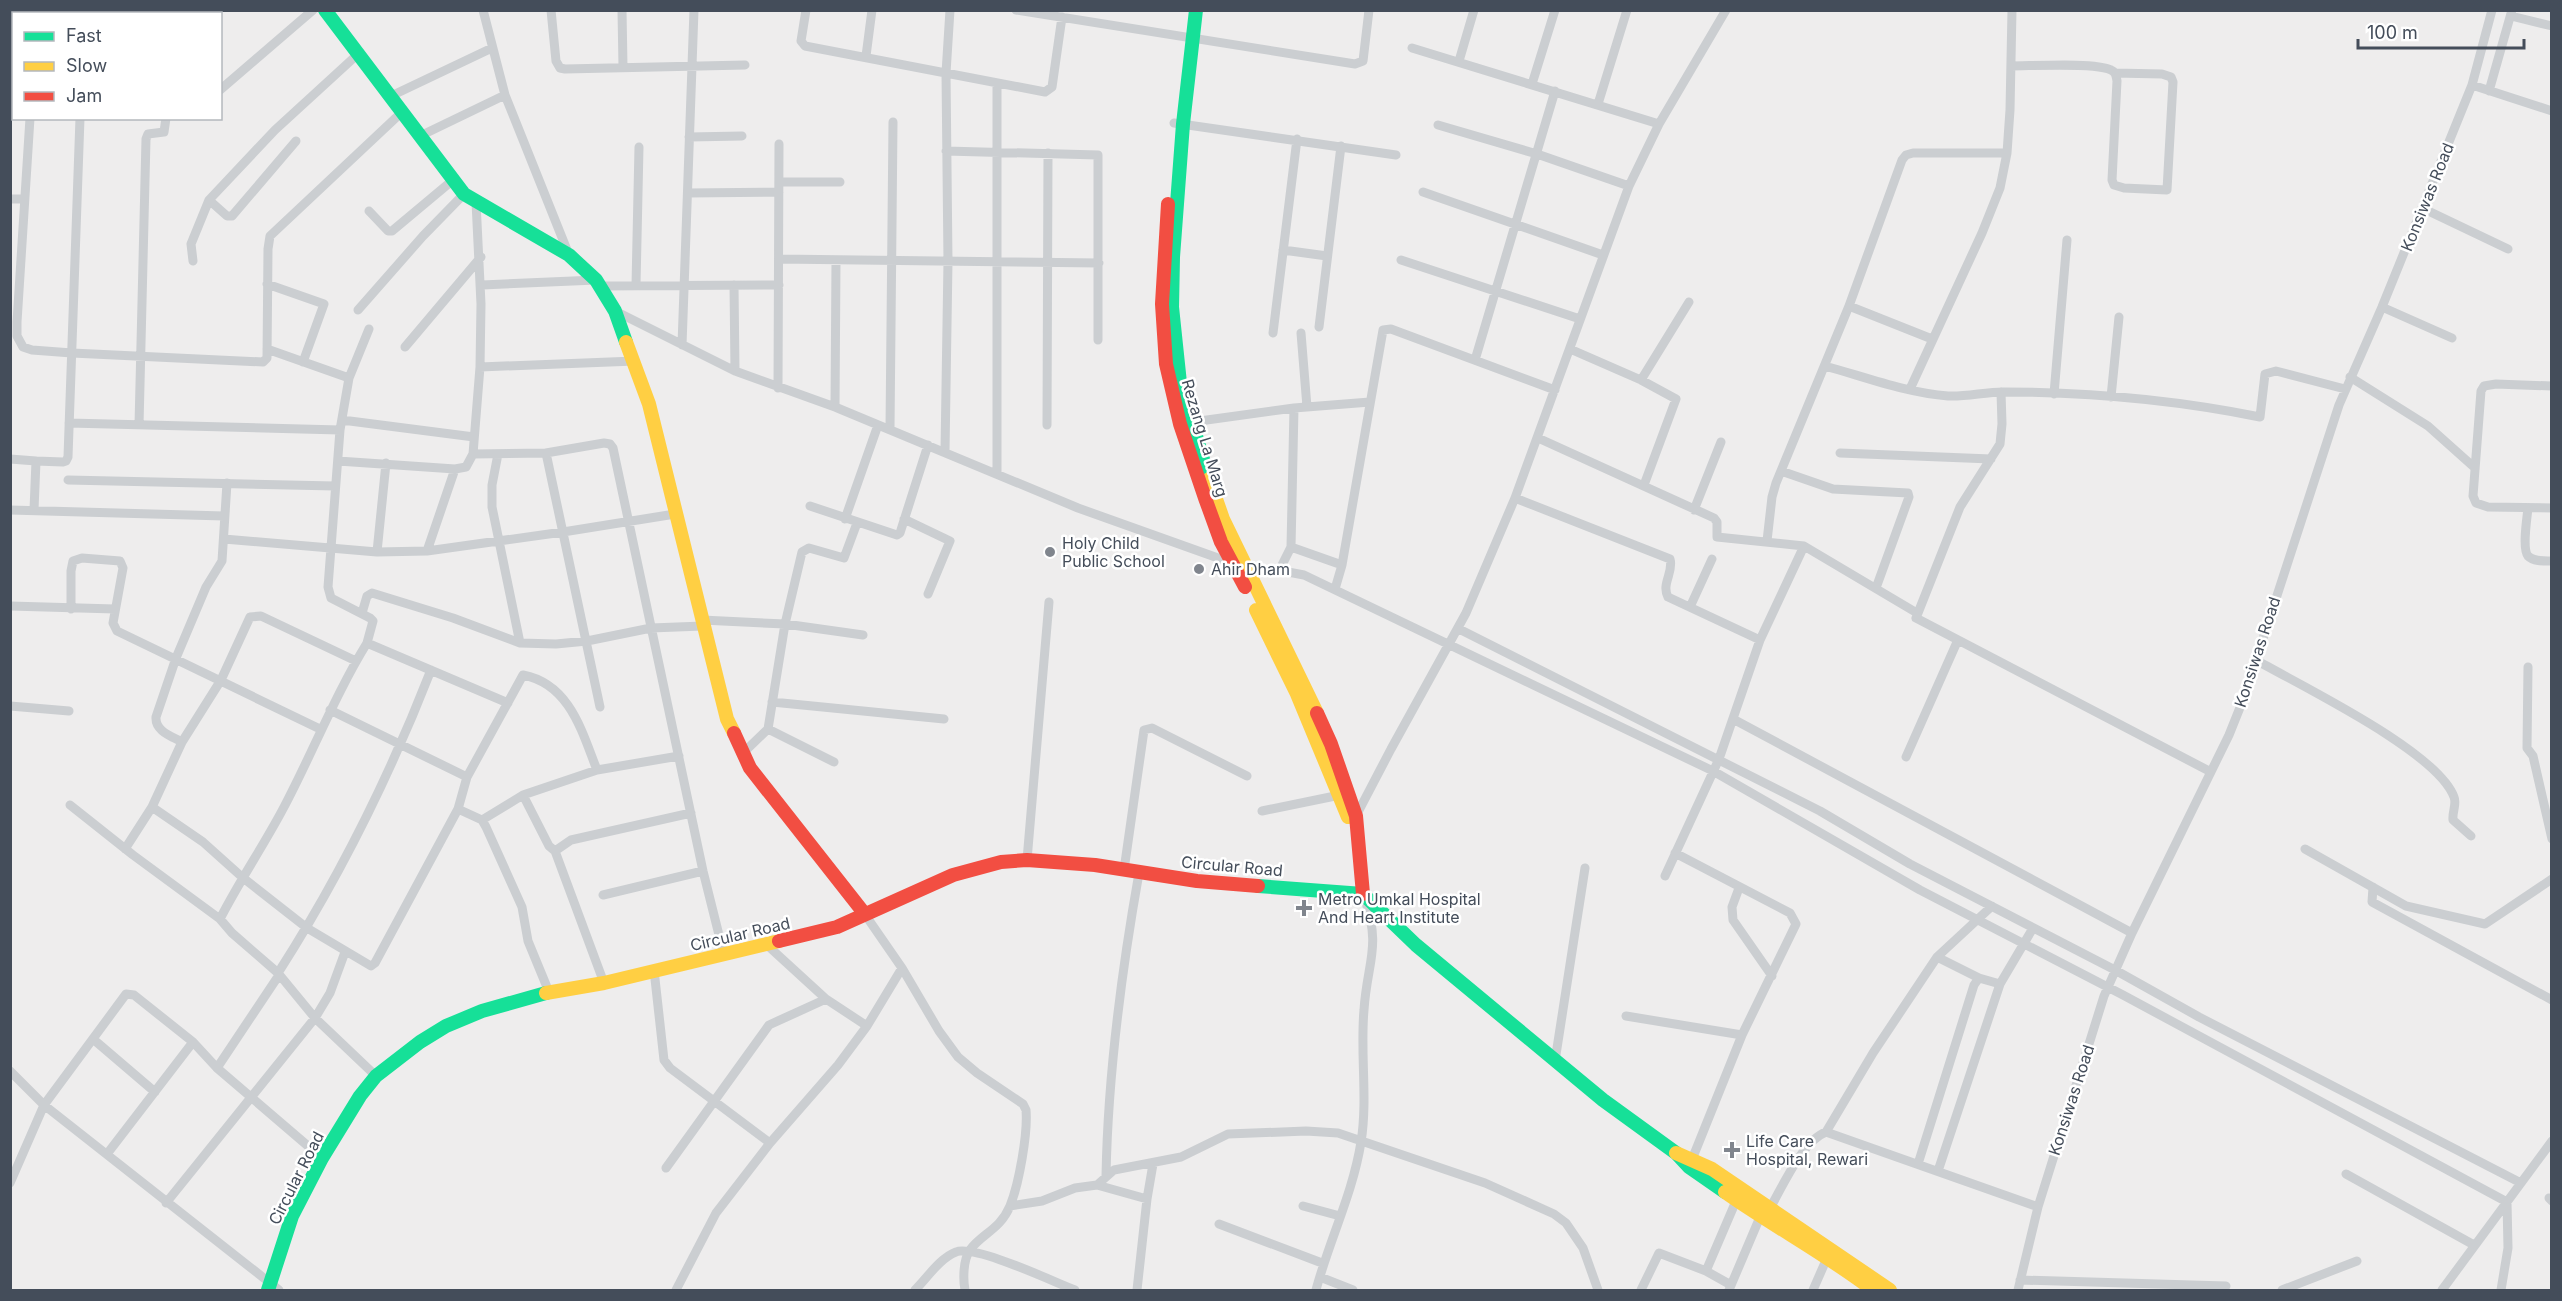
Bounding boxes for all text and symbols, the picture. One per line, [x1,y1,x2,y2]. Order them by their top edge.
legend [12,12,222,120]
scale bar [2358,12,2524,50]
text: 100 m [2367,22,2418,43]
text: Fast [66,25,102,46]
text: Slow [66,55,107,76]
text: Jam [66,85,102,106]
street label: Konsiwas Road [2396,140,2458,254]
street label: Rezang La Marg [1178,377,1232,499]
place label: Holy Child Public School [1062,533,1165,571]
marker: Holy Child Public School [1043,545,1057,559]
place label: Ahir Dham [1211,559,1290,579]
marker: Ahir Dham [1192,562,1206,576]
street label: Konsiwas Road [2230,594,2284,710]
street label: Circular Road [1180,852,1284,880]
place label: Metro Umkal Hospital And Heart Institute [1318,889,1481,927]
marker: Metro Umkal Hospital And Heart Institute [1295,899,1313,917]
street label: Circular Road [688,913,792,955]
street label: Konsiwas Road [2044,1042,2098,1158]
street label: Circular Road [264,1128,328,1228]
place label: Life Care Hospital, Rewari [1746,1131,1868,1169]
marker: Life Care Hospital, Rewari [1723,1141,1741,1159]

